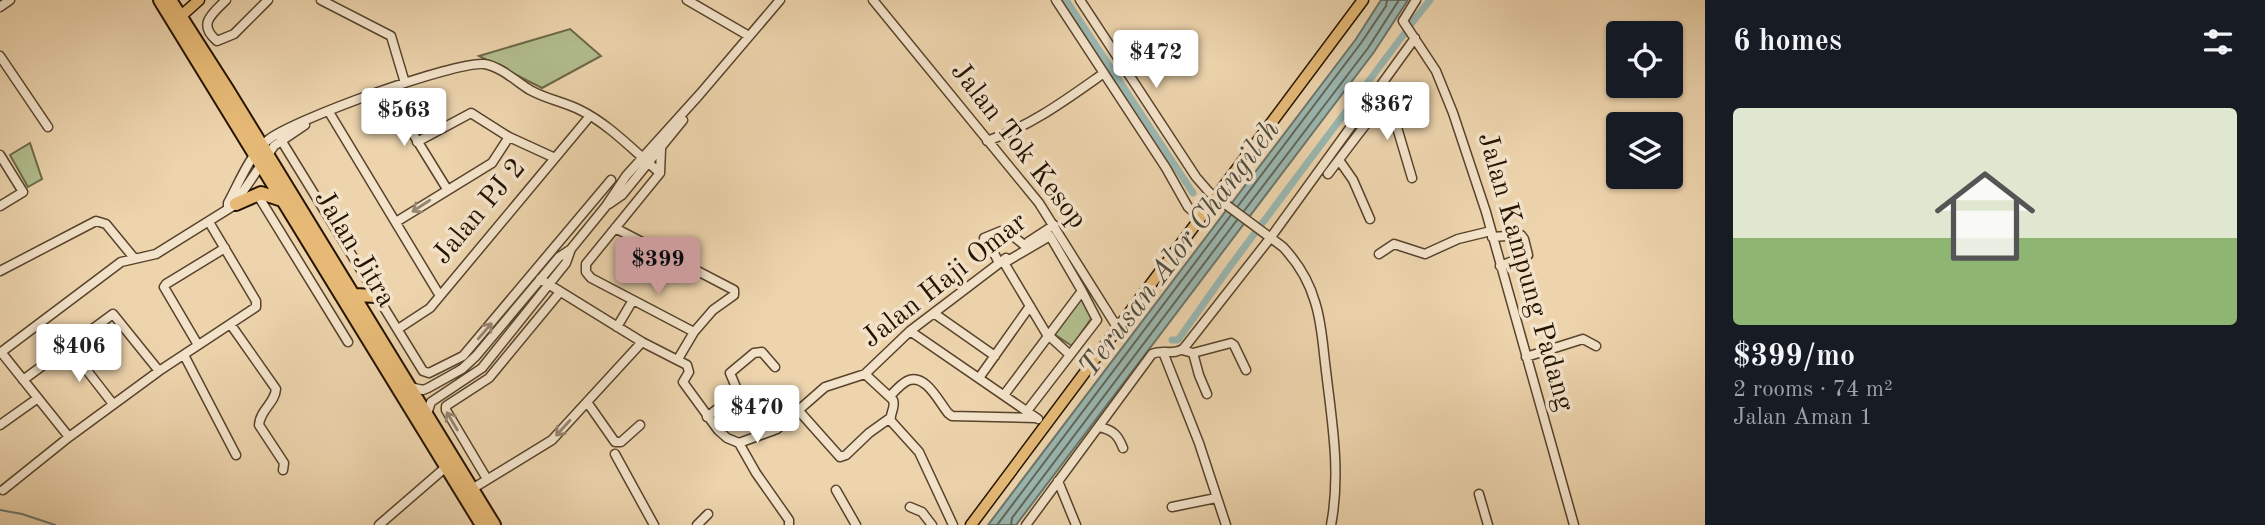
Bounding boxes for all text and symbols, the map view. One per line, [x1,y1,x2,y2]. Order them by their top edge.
map controls [1606,21,1683,189]
button: locate [1606,21,1683,98]
icon: filters [2199,23,2237,61]
text: 6 homes [1733,27,1842,57]
pin: $472 [1115,31,1197,90]
text: $472 [1129,41,1183,64]
street label: Jalan Tok Kesop [945,58,1091,234]
pin: $367 [1346,82,1428,142]
pin: $563 [363,88,445,148]
text: $367 [1360,93,1414,116]
text: $563 [377,99,431,122]
button: layers [1606,112,1683,189]
water label: Terusan Alor Changileh [1074,115,1286,383]
street label: Jalan Kampung Padang [1472,130,1578,414]
icon: home [1922,153,2048,279]
street label: Jalan PJ 2 [428,154,532,270]
street label: Jalan Jitra [308,186,400,313]
one-way arrow [412,199,432,213]
street label: Jalan Haji Omar [857,208,1033,354]
pin: $399 [617,238,699,297]
text: $399 [631,248,685,271]
one-way arrow [477,322,493,340]
pin: $406 [38,324,120,384]
text: $406 [52,335,106,358]
text: $399/mo [1733,342,1855,372]
text: 2 rooms · 74 m² [1733,378,1893,401]
pin: $470 [716,386,798,445]
text: $470 [730,396,784,419]
text: Jalan Aman 1 [1733,406,1873,429]
one-way arrow [445,411,459,431]
one-way arrow [555,419,571,437]

